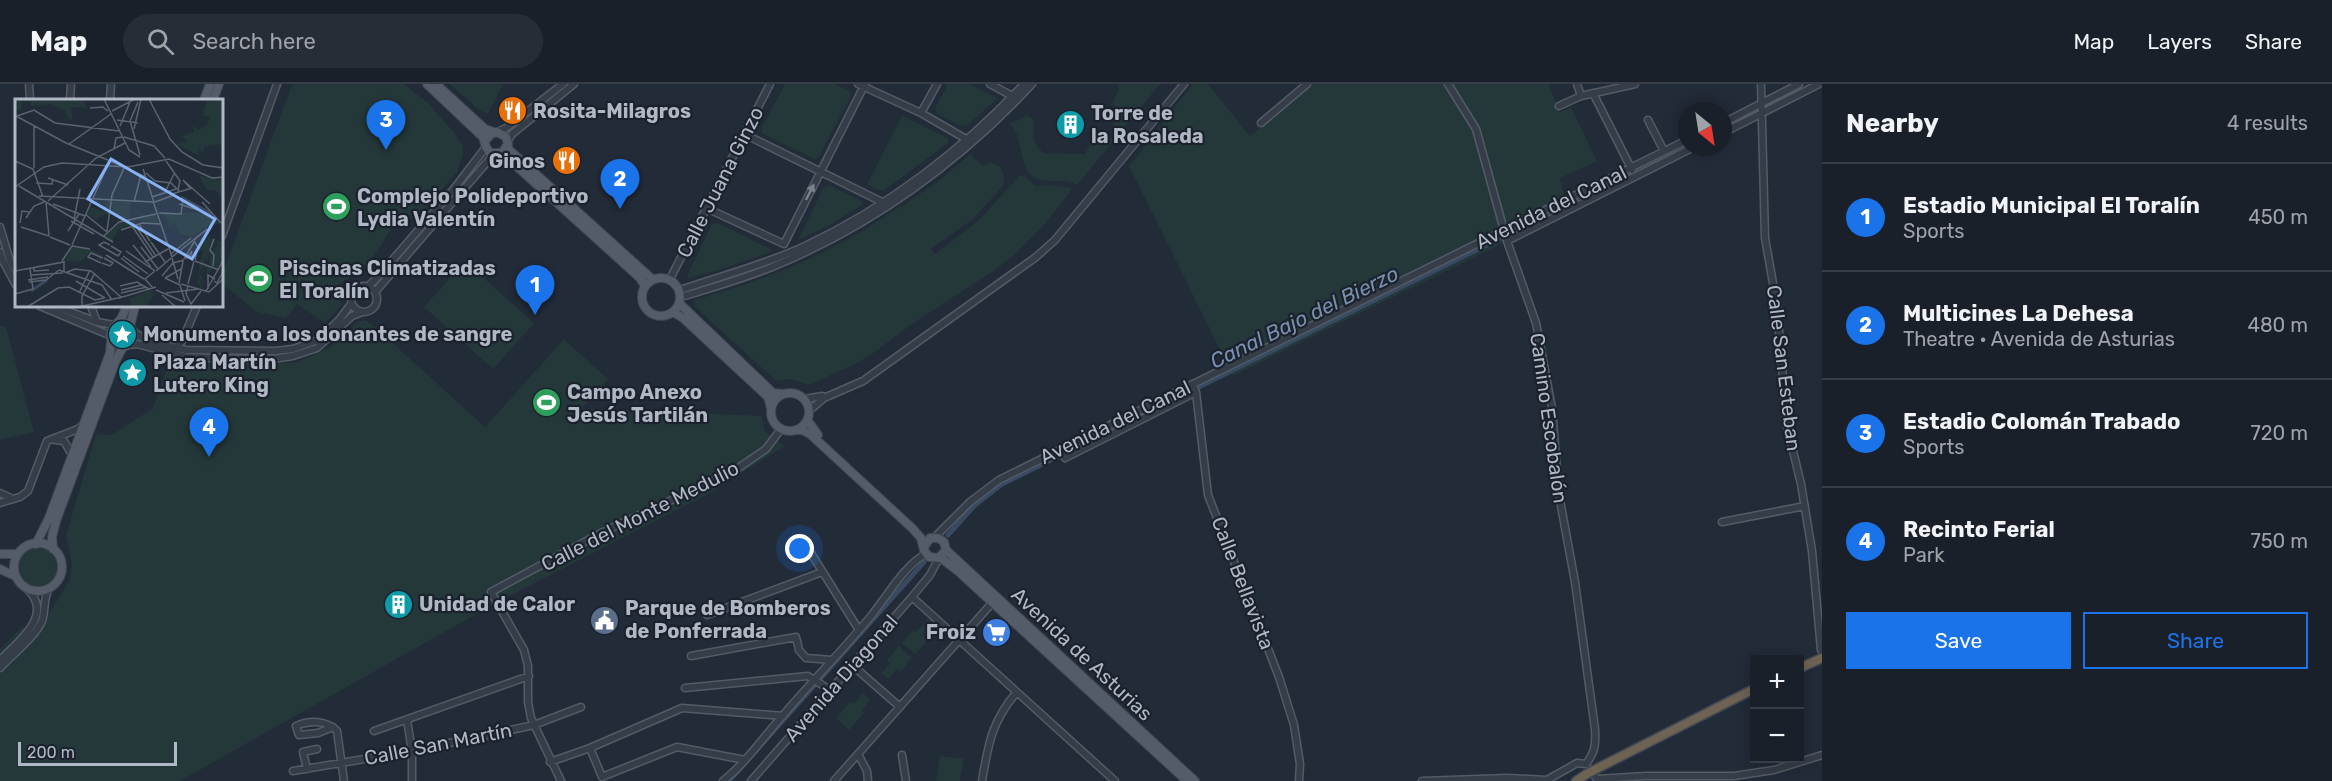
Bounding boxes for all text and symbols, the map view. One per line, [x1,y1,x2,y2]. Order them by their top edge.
search box [123,14,543,68]
text: Map [30,25,87,58]
icon: search [144,25,177,58]
text: Search here [192,28,316,55]
text: Map [2073,29,2114,54]
text: Layers [2147,29,2212,54]
text: Share [2245,29,2302,54]
restaurant icon: Rosita-Milagros [496,95,528,127]
inset map [15,99,224,308]
place label: Rosita-Milagros [533,99,691,123]
pin: 3 [366,100,406,150]
place label: Torre de la Rosaleda [1091,101,1204,148]
north arrow [1678,102,1732,156]
street label: Calle Juana Ginzo [672,103,768,261]
text: Nearby [1846,108,1939,139]
building icon: Torre de la Rosaleda [1054,109,1086,141]
text: 4 results [2227,111,2308,135]
restaurant icon: Ginos [550,145,582,177]
place label: Ginos [489,149,545,173]
pin: 2 [600,160,640,209]
street label: Avenida del Canal [1472,160,1630,254]
one-way arrow [805,183,815,200]
place label: Complejo Polideportivo Lydia Valentín [357,184,589,231]
sports icon: Complejo Polideportivo Lydia Valentín [320,191,352,223]
text: Estadio Municipal El Toralín [1903,192,2200,219]
text: 1 [1861,205,1870,229]
text: 450 m [2248,205,2308,229]
text: Sports [1903,219,1964,243]
place label: Piscinas Climatizadas El Toralín [279,256,496,303]
water label: Canal Bajo del Bierzo [1206,260,1402,374]
sports icon: Piscinas Climatizadas El Toralín [242,263,274,295]
pin: 1 [516,266,554,315]
street label: Calle San Esteban [1762,284,1806,452]
text: Multicines La Dehesa [1903,300,2134,327]
text: 2 [1859,313,1872,337]
text: 480 m [2247,313,2308,337]
place icon: Monumento a los donantes de sangre [106,318,138,350]
place label: Monumento a los donantes de sangre [143,322,512,346]
text: Theatre · Avenida de Asturias [1903,327,2175,351]
street label: Camino Escobalón [1525,331,1573,505]
place label: Plaza Martín Lutero King [153,350,277,397]
place icon: Plaza Martín Lutero King [116,357,148,389]
street label: Avenida del Canal [1036,375,1194,469]
place label: Campo Anexo Jesús Tartilán [567,380,708,427]
sports icon: Campo Anexo Jesús Tartilán [530,387,562,419]
pin: 4 [190,408,228,457]
text: Estadio Colomán Trabado [1903,408,2180,435]
text: 3 [1859,421,1872,445]
text: 720 m [2251,421,2308,445]
text: Sports [1903,435,1964,459]
street label: Calle del Monte Medulio [537,456,743,576]
street label: Calle Bellavista [1207,513,1279,653]
text: Recinto Ferial [1903,516,2055,543]
text: 4 [1859,529,1872,553]
text: 750 m [2250,529,2308,553]
your location [785,534,814,563]
text: Park [1903,543,1945,567]
street label: Avenida de Asturias [1006,582,1158,726]
building icon: Unidad de Calor [382,588,414,620]
place label: Unidad de Calor [419,592,575,616]
place label: Parque de Bomberos de Ponferrada [625,596,831,643]
public building icon: Parque de Bomberos de Ponferrada [588,604,620,636]
street label: Avenida Diagonal [779,610,903,746]
button: Save [1846,612,2071,669]
button: Share [2083,612,2308,669]
supermarket icon: Froiz [981,616,1013,648]
place label: Froiz [926,620,976,644]
map controls [1750,655,1804,763]
button: + [1750,655,1804,709]
button: − [1750,709,1804,763]
street label: Calle San Martín [362,718,514,770]
scale bar [18,739,177,766]
text: 200 m [27,743,75,762]

